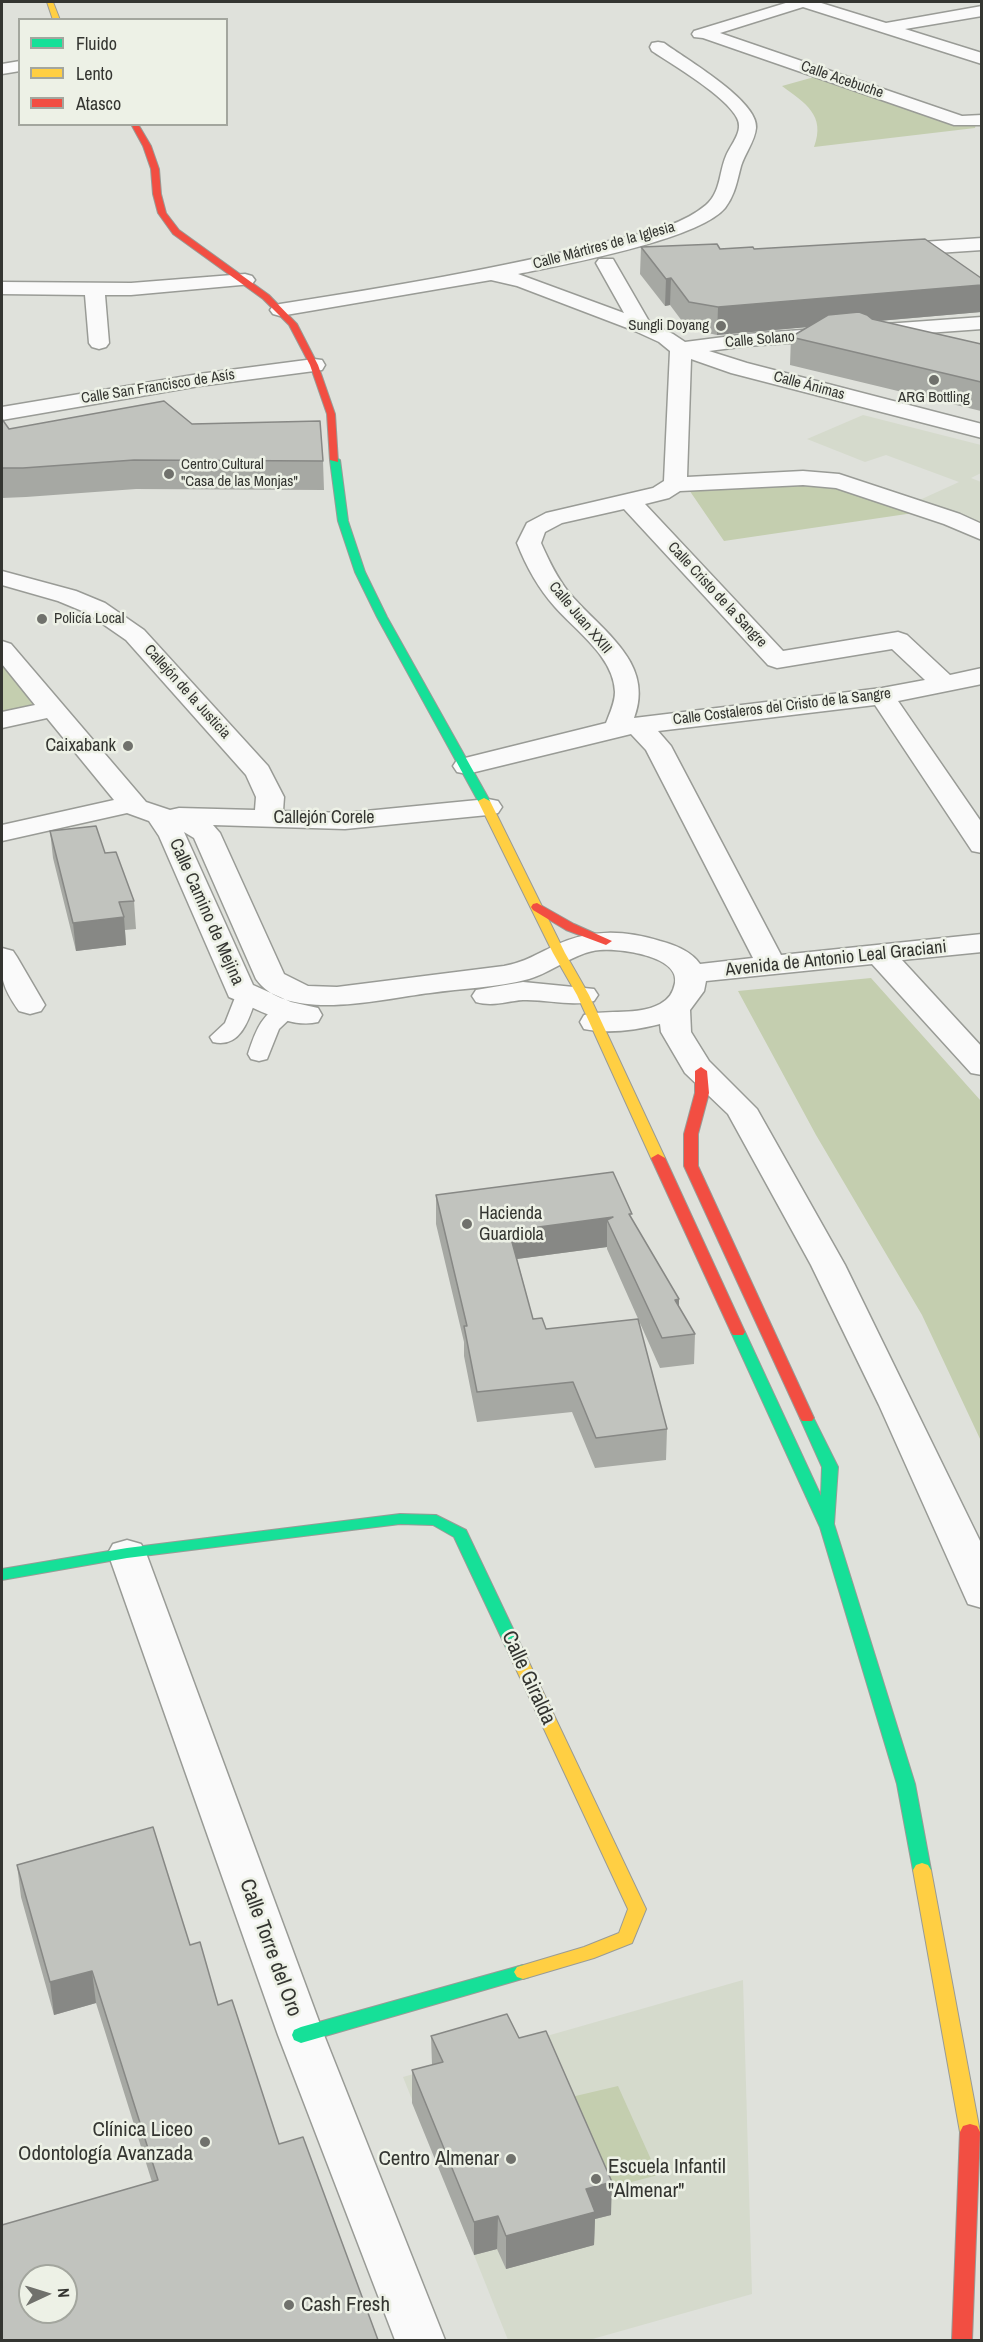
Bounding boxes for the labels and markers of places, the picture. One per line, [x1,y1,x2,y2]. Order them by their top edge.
place label: Sungli Doyang [628,317,709,335]
marker: Sungli Doyang [714,319,728,333]
marker: ARG Bottling [927,373,941,387]
place label: ARG Bottling [898,389,970,407]
place label: Centro Cultural "Casa de las Monjas" [181,456,298,491]
marker: Centro Cultural "Casa de las Monjas" [162,467,176,481]
place label: Policía Local [54,610,124,628]
marker: Policía Local [35,612,49,626]
place label: Caixabank [45,735,116,757]
marker: Caixabank [121,739,135,753]
place label: Hacienda Guardiola [479,1203,544,1246]
marker: Hacienda Guardiola [460,1217,474,1231]
place label: Clínica Liceo Odontología Avanzada [18,2117,193,2167]
marker: Clínica Liceo Odontología Avanzada [198,2135,212,2149]
place label: Centro Almenar [378,2146,499,2172]
marker: Centro Almenar [504,2152,518,2166]
place label: Escuela Infantil "Almenar" [608,2154,726,2204]
marker: Escuela Infantil "Almenar" [589,2172,603,2186]
place label: Cash Fresh [301,2292,390,2318]
marker: Cash Fresh [282,2298,296,2312]

